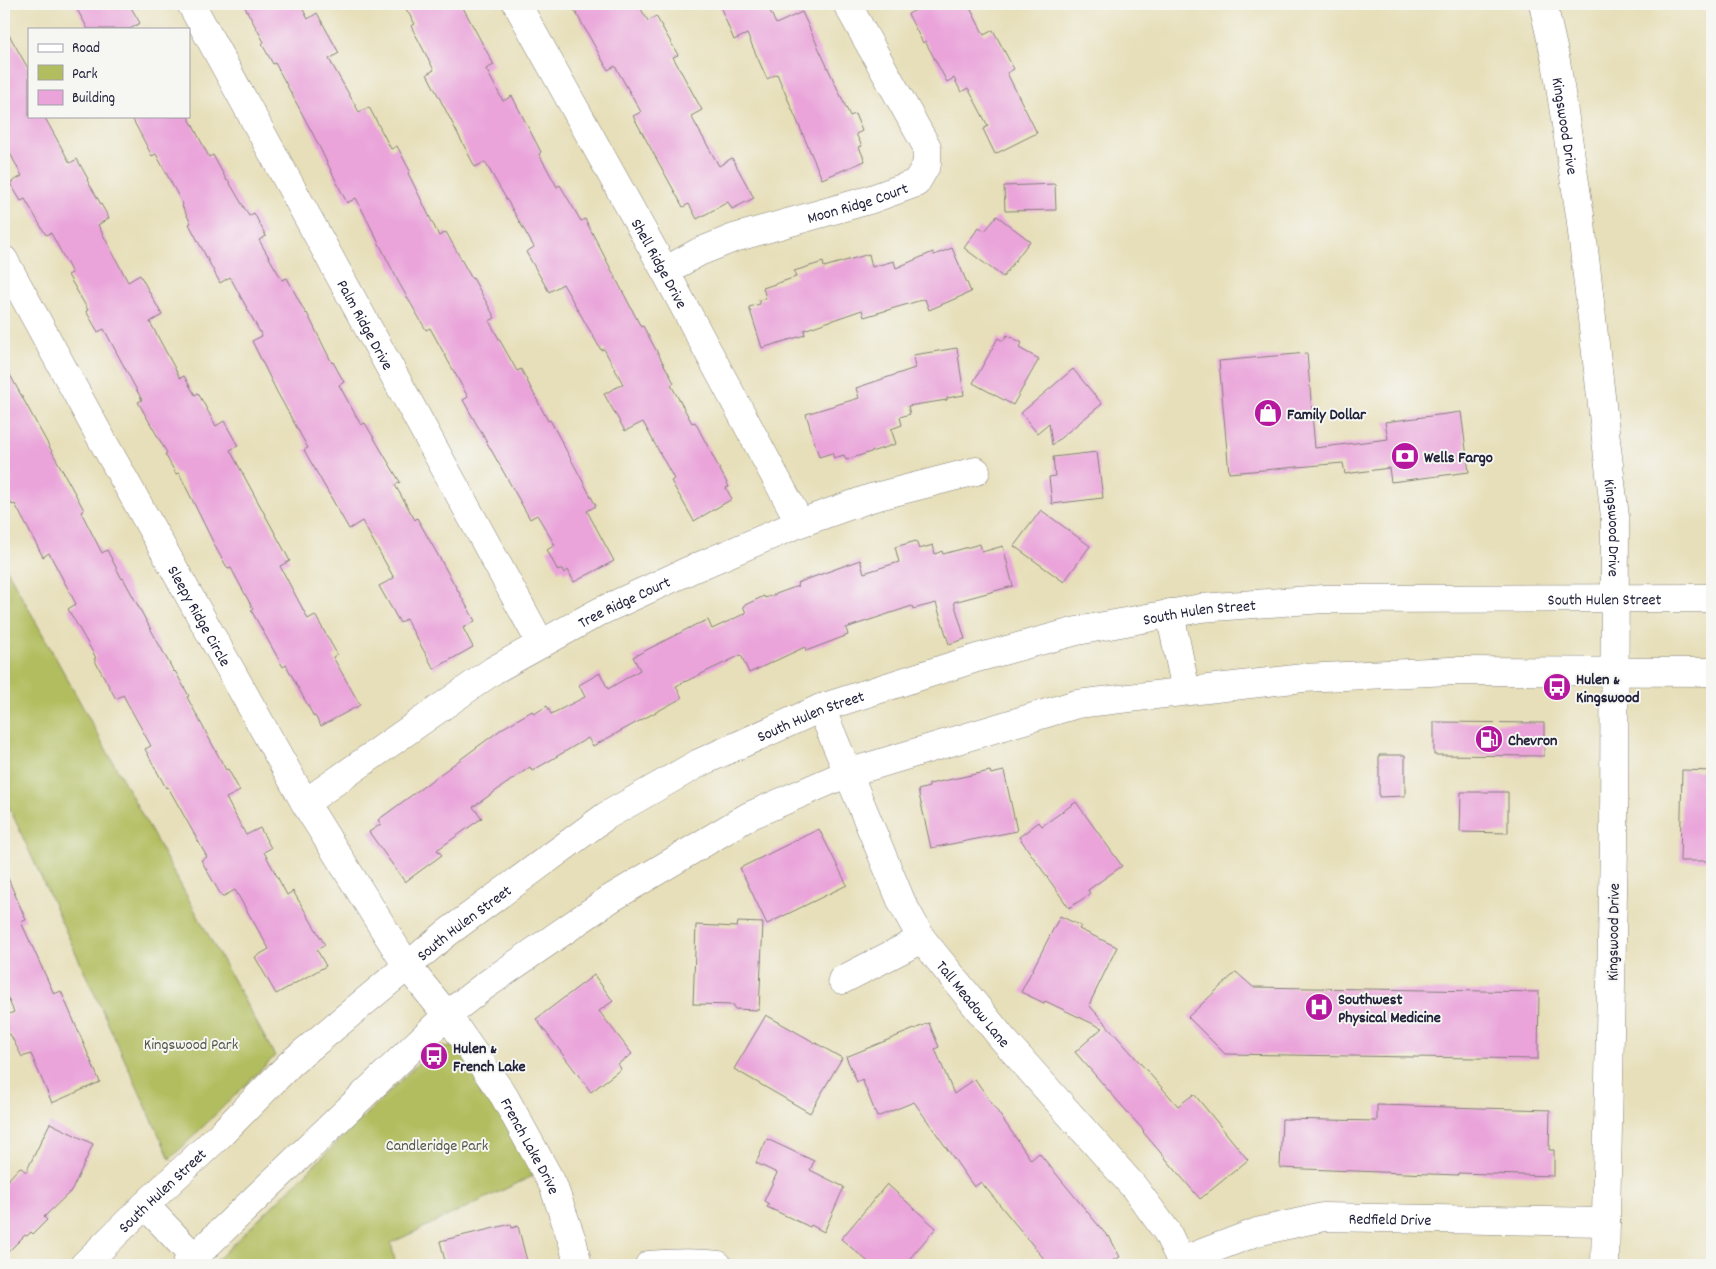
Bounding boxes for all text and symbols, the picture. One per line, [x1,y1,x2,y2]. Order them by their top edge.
legend [28,28,190,118]
text: Road [72,38,100,60]
text: Park [72,64,98,86]
street label: Kingswood Drive [1545,76,1583,176]
text: Building [72,88,115,110]
street label: Moon Ridge Court [805,178,912,231]
street label: Shell Ridge Drive [624,215,692,313]
street label: Palm Ridge Drive [330,276,398,375]
shop icon: Family Dollar [1253,398,1283,428]
place label: Family Dollar [1287,404,1367,427]
bank icon: Wells Fargo [1390,441,1420,471]
place label: Wells Fargo [1424,447,1493,470]
street label: Kingswood Drive [1597,478,1624,577]
street label: Sleepy Ridge Circle [161,562,236,671]
street label: Tree Ridge Court [575,572,675,635]
street label: South Hulen Street [1548,589,1662,612]
street label: South Hulen Street [1141,595,1257,633]
place label: Hulen & Kingswood [1576,669,1640,710]
bus stop icon: Hulen & Kingswood [1542,672,1572,702]
street label: South Hulen Street [754,686,868,749]
fuel station icon: Chevron [1474,724,1504,754]
place label: Chevron [1508,730,1557,753]
street label: South Hulen Street [413,880,517,968]
street label: Kingswood Drive [1602,883,1627,981]
street label: Tall Meadow Lane [930,956,1014,1054]
place label: Southwest Physical Medicine [1338,989,1441,1030]
hospital icon: Southwest Physical Medicine [1304,992,1334,1022]
park label: Kingswood Park [144,1034,238,1057]
place label: Hulen & French Lake [453,1038,526,1079]
bus stop icon: Hulen & French Lake [419,1041,449,1071]
street label: French Lake Drive [493,1094,564,1198]
park label: Candleridge Park [386,1135,488,1158]
street label: South Hulen Street [114,1144,213,1239]
street label: Redfield Drive [1348,1208,1431,1233]

